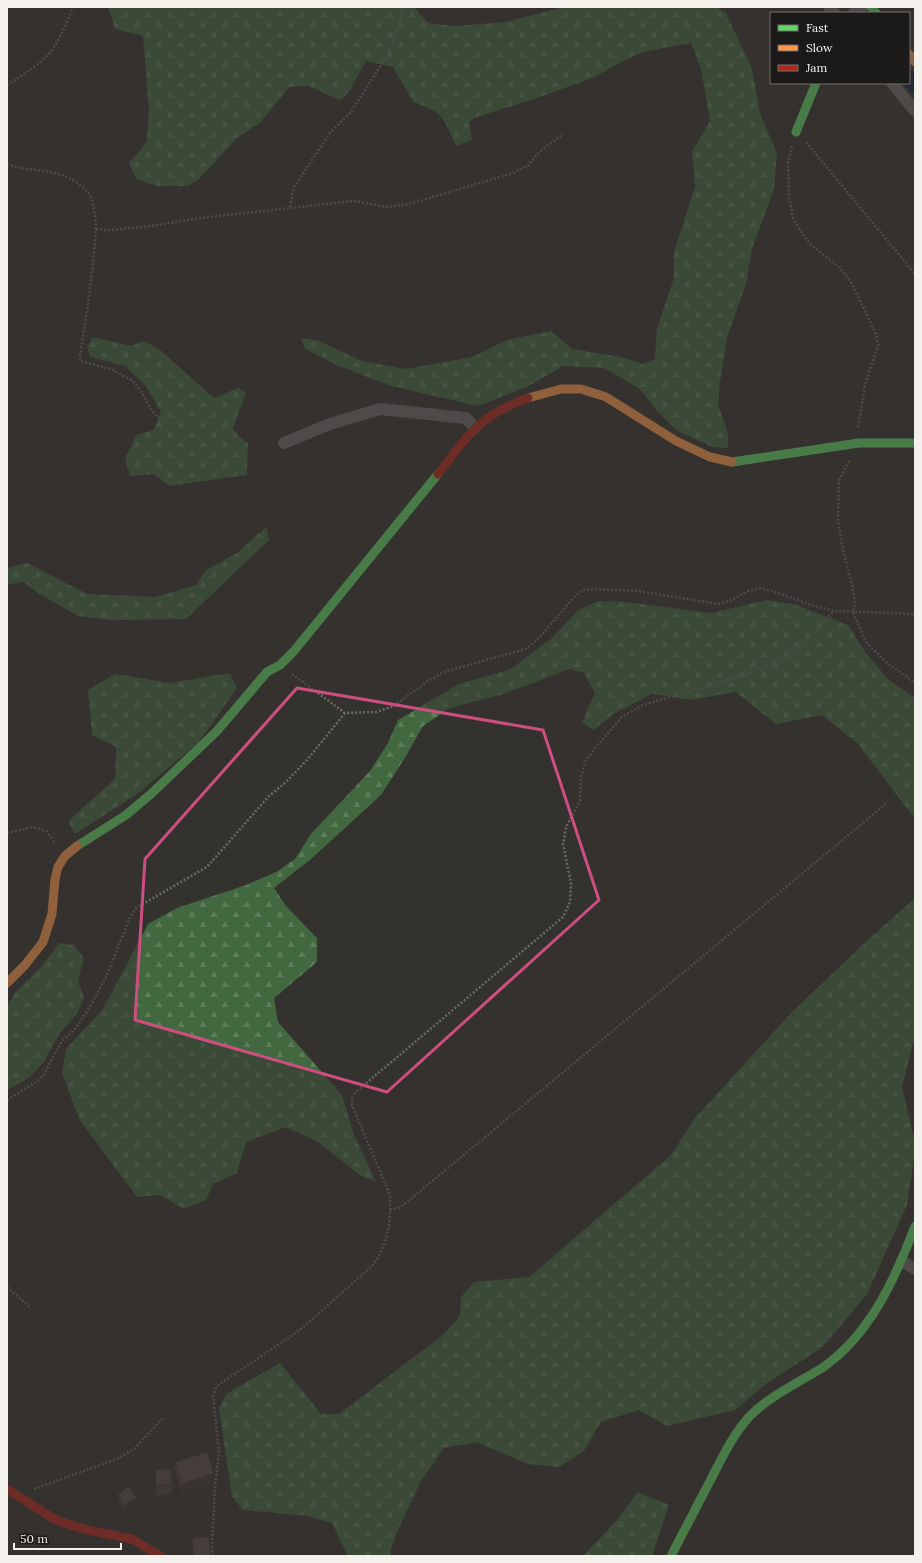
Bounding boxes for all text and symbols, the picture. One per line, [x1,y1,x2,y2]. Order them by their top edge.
legend [770,12,910,84]
text: Fast [806,20,829,35]
text: Slow [806,40,833,55]
text: Jam [805,60,827,75]
scale bar [14,1525,121,1551]
text: 50 m [20,1531,48,1546]

